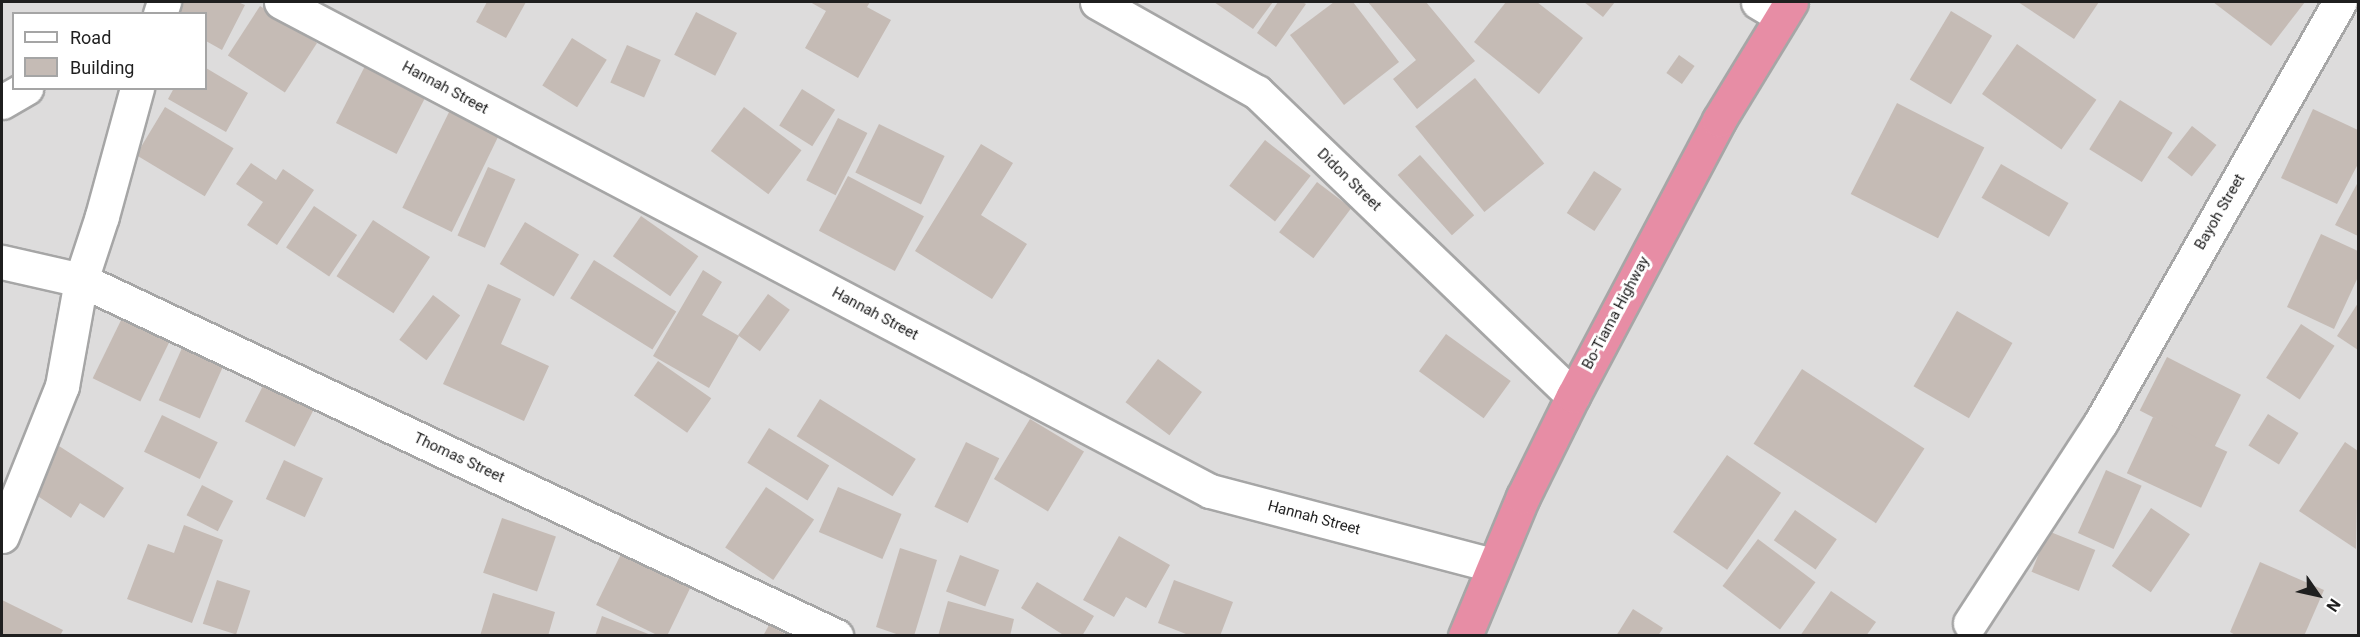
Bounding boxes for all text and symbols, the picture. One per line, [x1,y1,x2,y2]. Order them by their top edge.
legend [12,12,207,90]
text: Road [70,27,111,48]
text: Building [70,57,134,78]
street label: Hannah Street [399,58,491,118]
street label: Didon Street [1313,145,1385,215]
street label: Bayoh Street [2191,171,2249,253]
street label: Bo-Tiama Highway [1579,253,1653,373]
street label: Hannah Street [829,284,921,344]
street label: Thomas Street [411,429,507,487]
street label: Hannah Street [1266,497,1362,539]
north arrow [2288,565,2348,625]
text: N [2322,595,2344,615]

